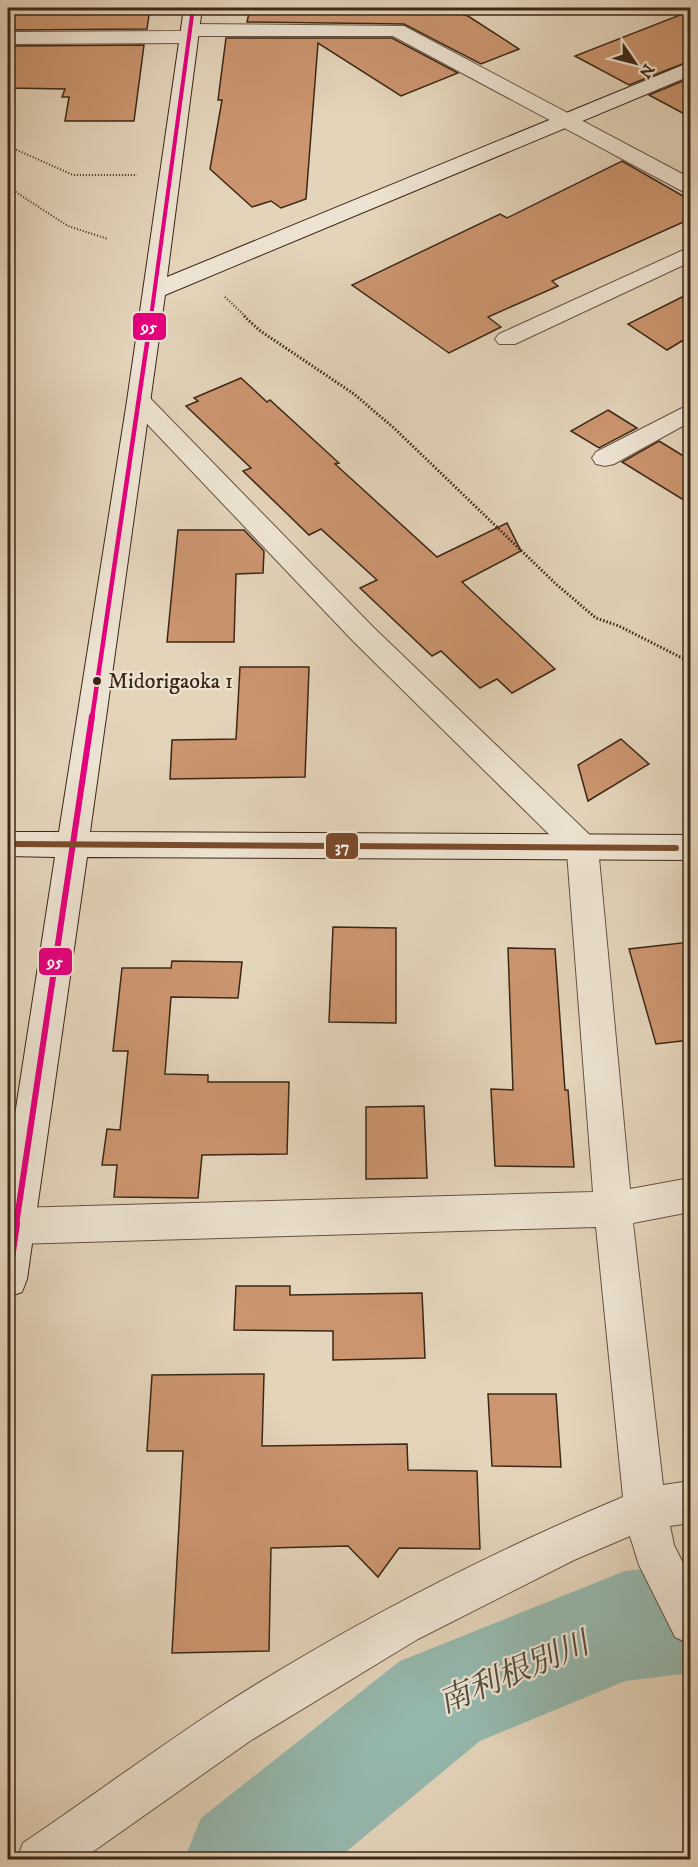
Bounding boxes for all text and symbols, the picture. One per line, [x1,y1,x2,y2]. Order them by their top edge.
north arrow [605,33,665,93]
text: N [635,60,658,82]
line badge: 95 [132,312,167,341]
text: 95 [140,317,157,337]
place label: Midorigaoka 1 [108,668,233,695]
marker: Midorigaoka 1 [91,675,103,687]
line badge: 37 [325,832,359,860]
text: 37 [335,837,349,857]
line badge: 95 [38,947,73,976]
text: 95 [46,952,63,972]
water label: 南利根別川 [433,1623,598,1724]

